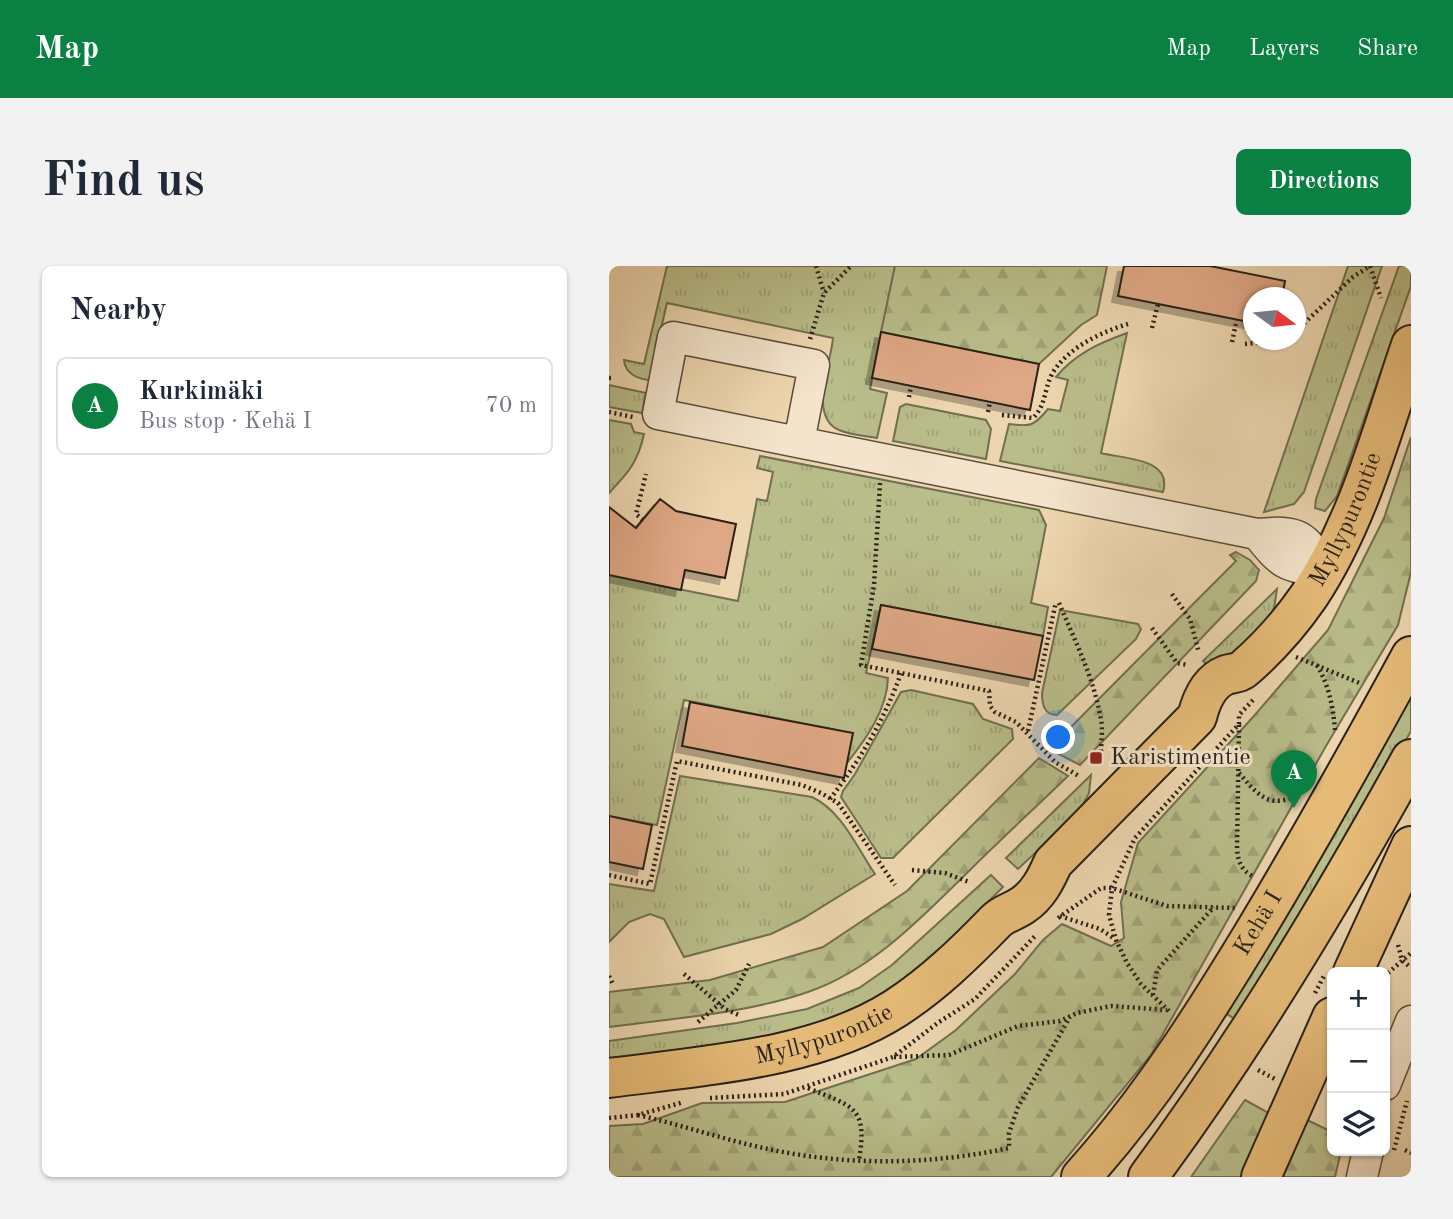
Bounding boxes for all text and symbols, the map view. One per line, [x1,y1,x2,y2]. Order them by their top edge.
text: Map [35,33,99,66]
text: Map [1167,37,1211,61]
text: Layers [1249,37,1319,61]
text: Share [1357,37,1418,61]
button: Directions [1236,149,1411,215]
text: Find us [42,158,205,207]
north arrow [1243,287,1306,350]
text: Nearby [70,296,167,326]
text: Kurkimäki [139,379,263,405]
text: A [86,394,104,417]
text: 70 m [486,394,537,417]
text: Bus stop · Kehä I [139,410,312,433]
street label: Myllypurontie [1306,450,1387,591]
your location [1041,720,1075,754]
place label: Karistimentie [1110,746,1251,770]
marker: Karistimentie [1088,750,1104,766]
pin: A [1271,750,1317,808]
street label: Kehä I [1231,887,1287,960]
map controls [1327,967,1390,1156]
button: + [1327,967,1390,1030]
street label: Myllypurontie [753,1001,897,1070]
button: − [1327,1030,1390,1093]
button: layers [1327,1093,1390,1156]

